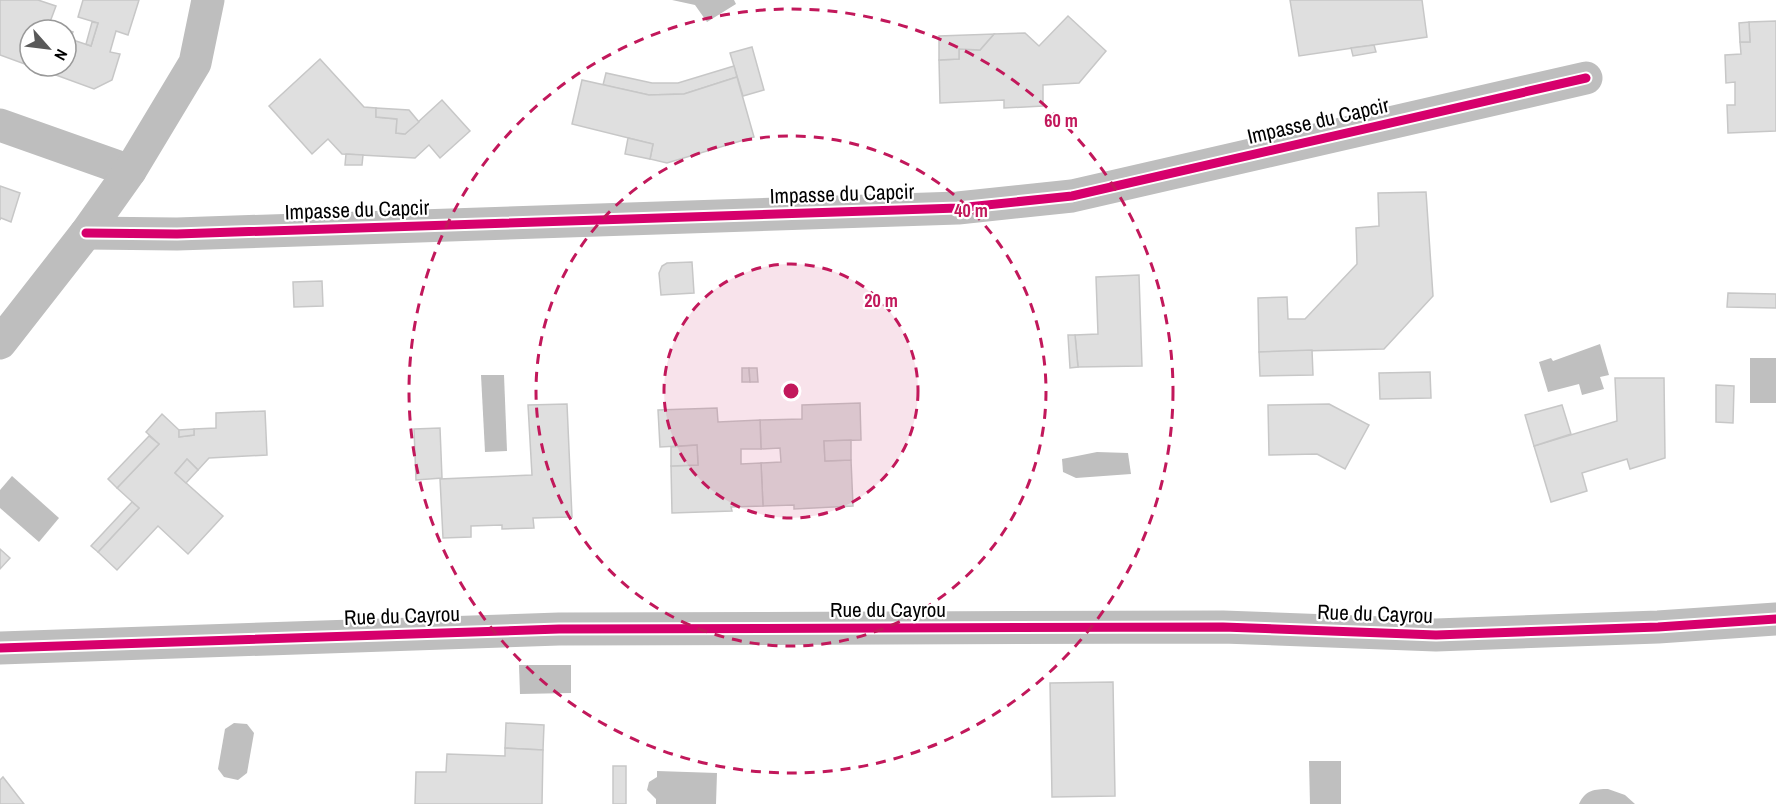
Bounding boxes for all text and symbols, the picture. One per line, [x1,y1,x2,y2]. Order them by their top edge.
north arrow [18,18,78,78]
text: N [49,46,73,64]
street label: Impasse du Capcir [1244,90,1392,151]
text: 60 m [1044,108,1078,133]
street label: Impasse du Capcir [769,176,915,211]
street label: Impasse du Capcir [284,192,430,227]
text: 40 m [954,198,988,223]
text: 20 m [864,288,898,313]
centre of rings [781,381,801,401]
street label: Rue du Cayrou [830,595,946,624]
street label: Rue du Cayrou [1317,597,1433,630]
street label: Rue du Cayrou [344,599,460,632]

